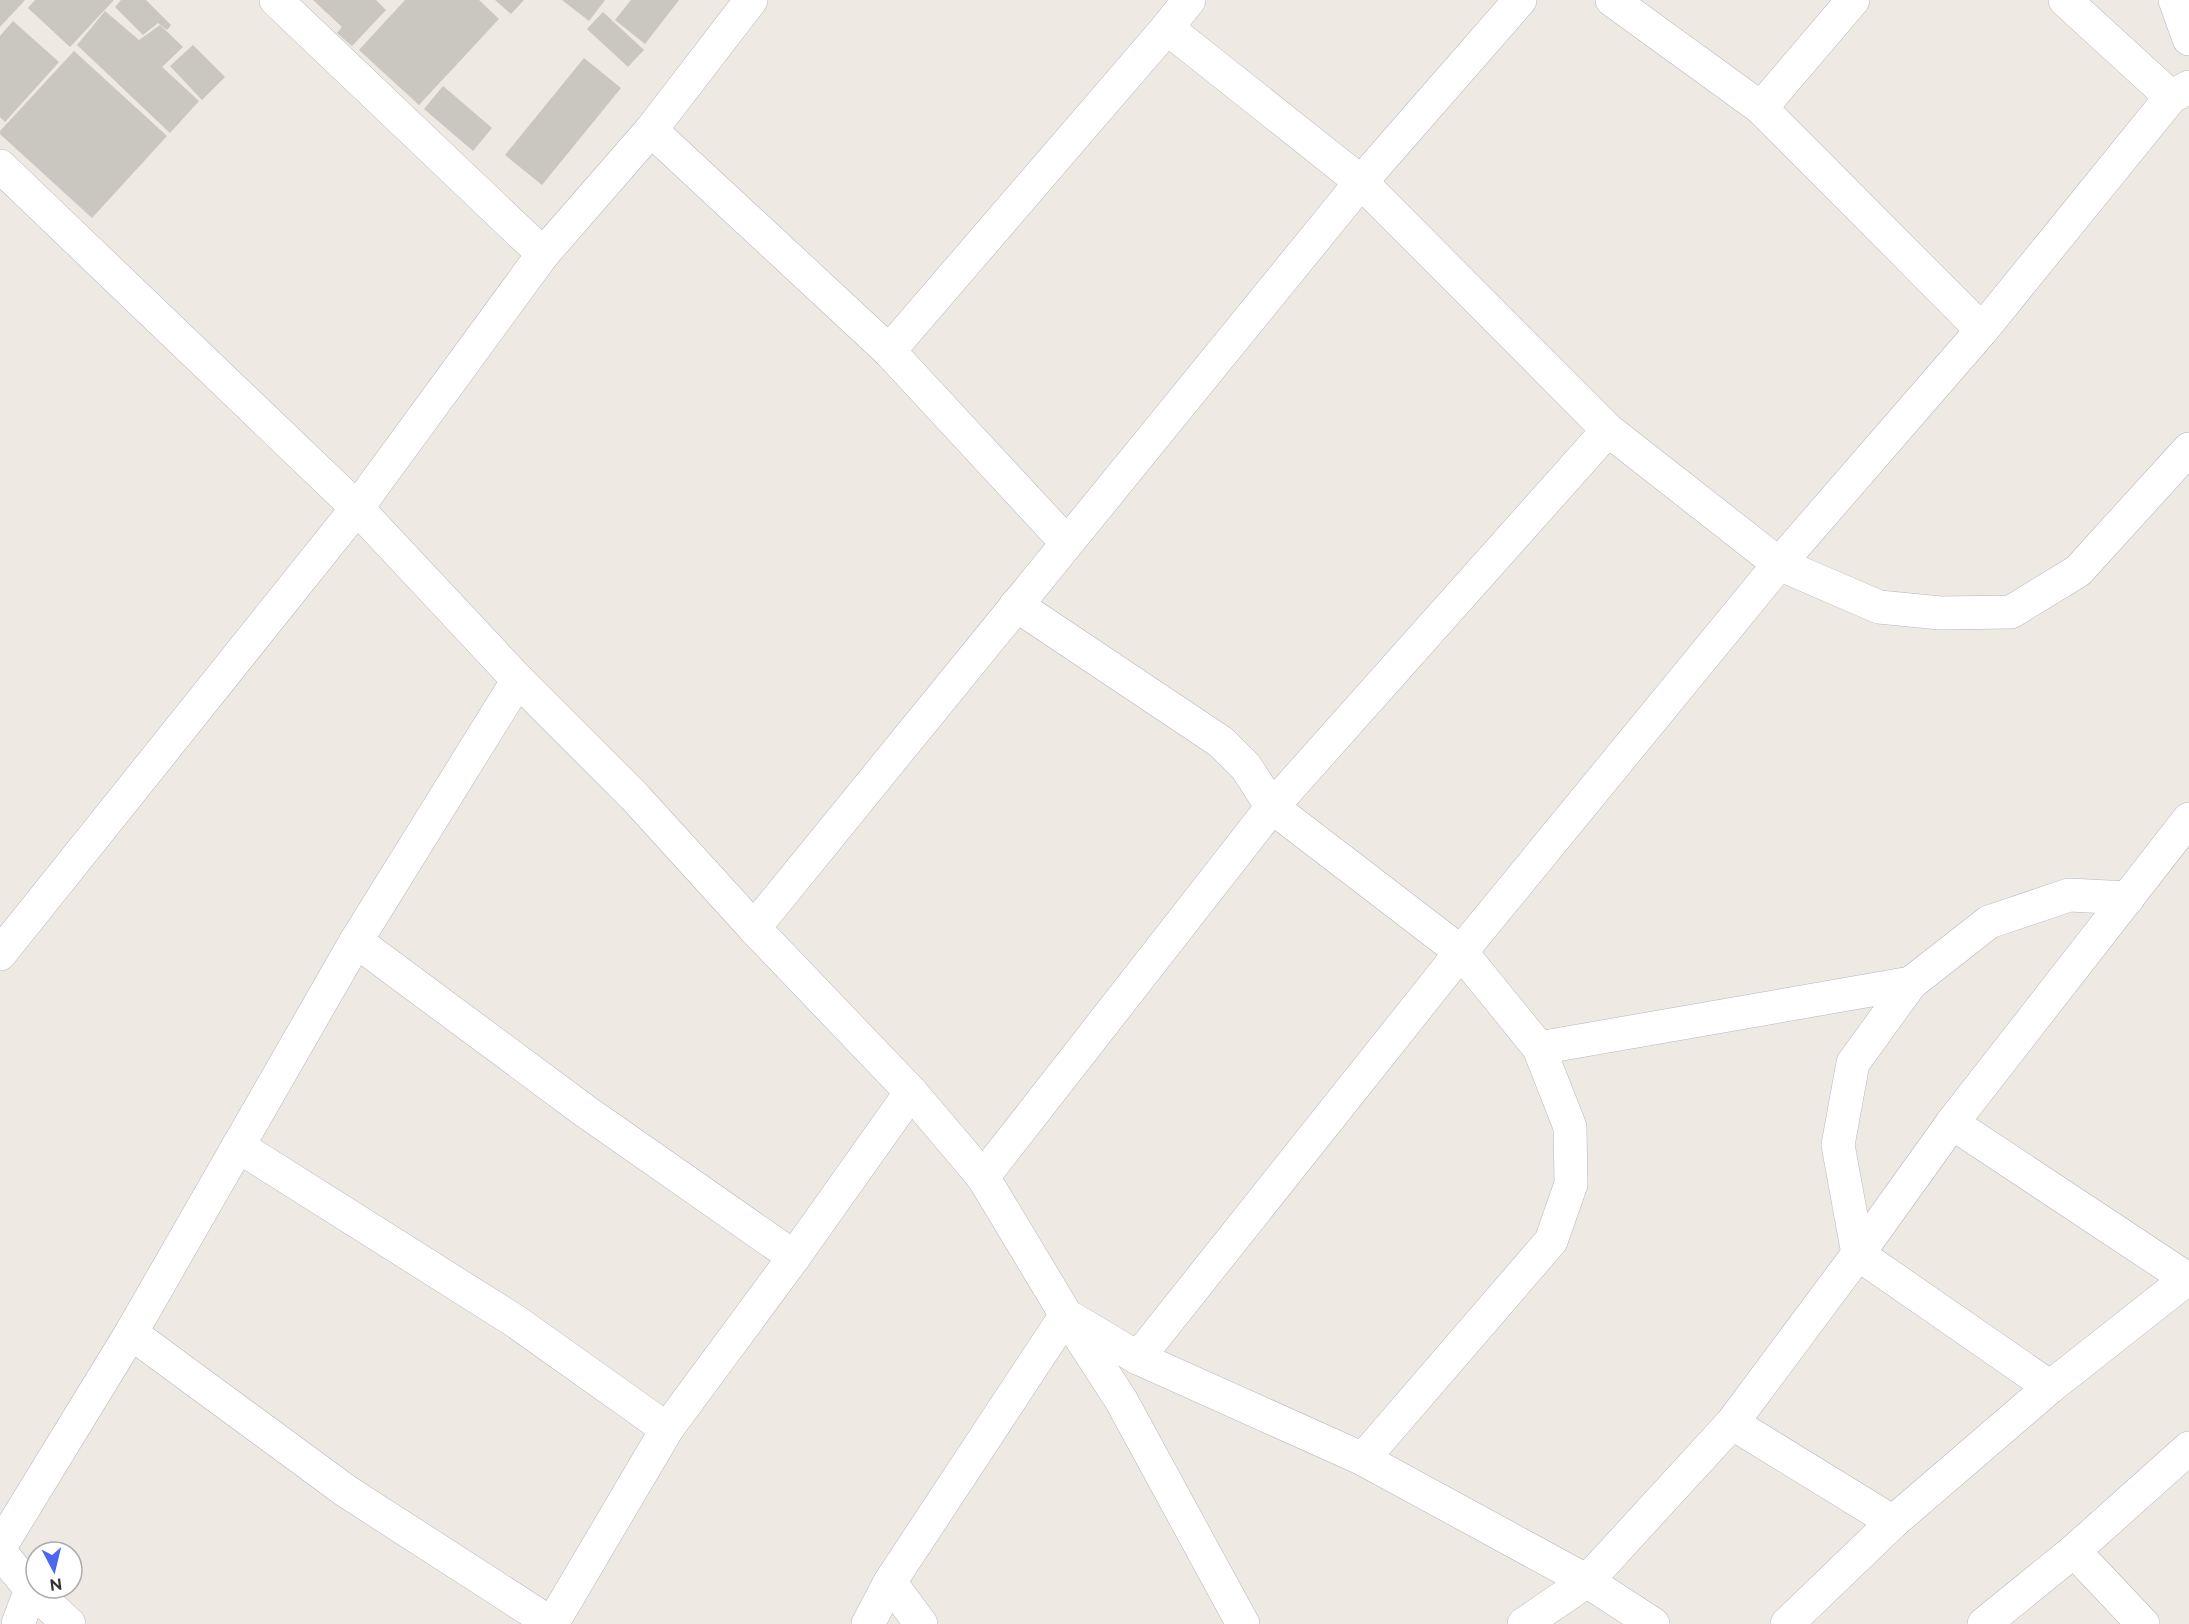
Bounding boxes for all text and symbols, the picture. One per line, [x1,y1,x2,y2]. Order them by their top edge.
north arrow [24,1540,84,1600]
text: N [49,1574,63,1595]

